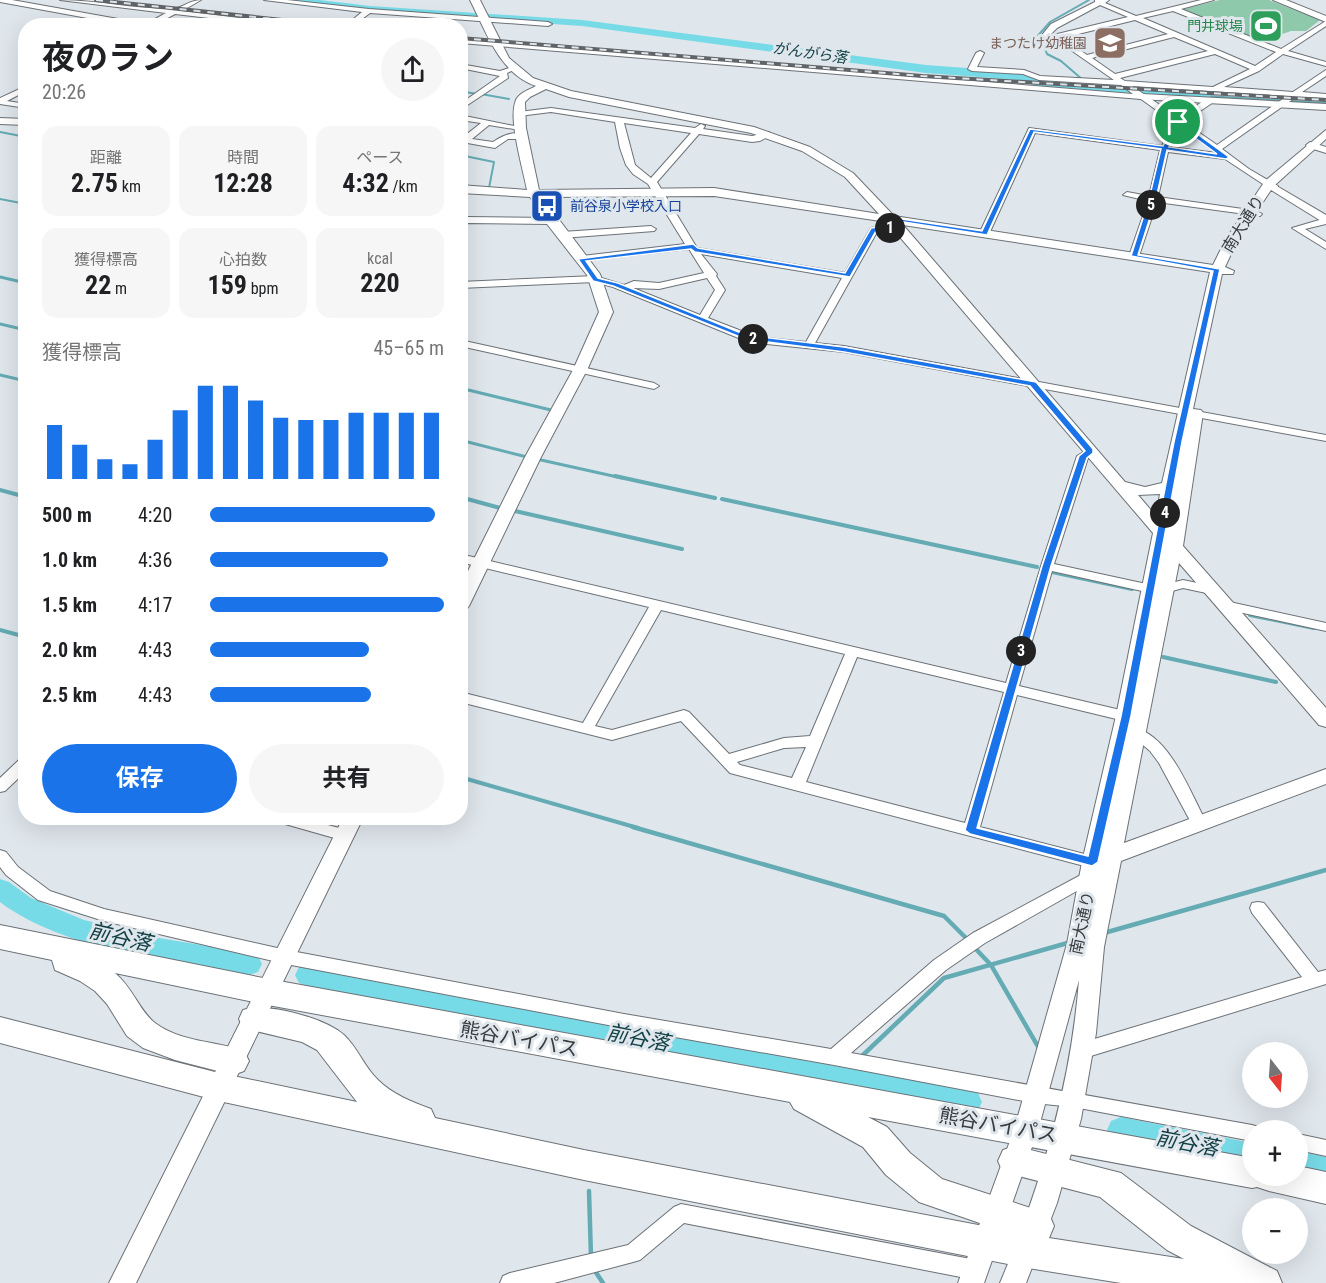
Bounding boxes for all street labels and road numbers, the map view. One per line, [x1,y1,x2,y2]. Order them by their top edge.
street label: 南大通り [1218,192,1268,256]
street label: 南大通り [1066,890,1098,956]
street label: 熊谷バイパス [458,1017,580,1061]
street label: 熊谷バイパス [937,1103,1059,1147]

